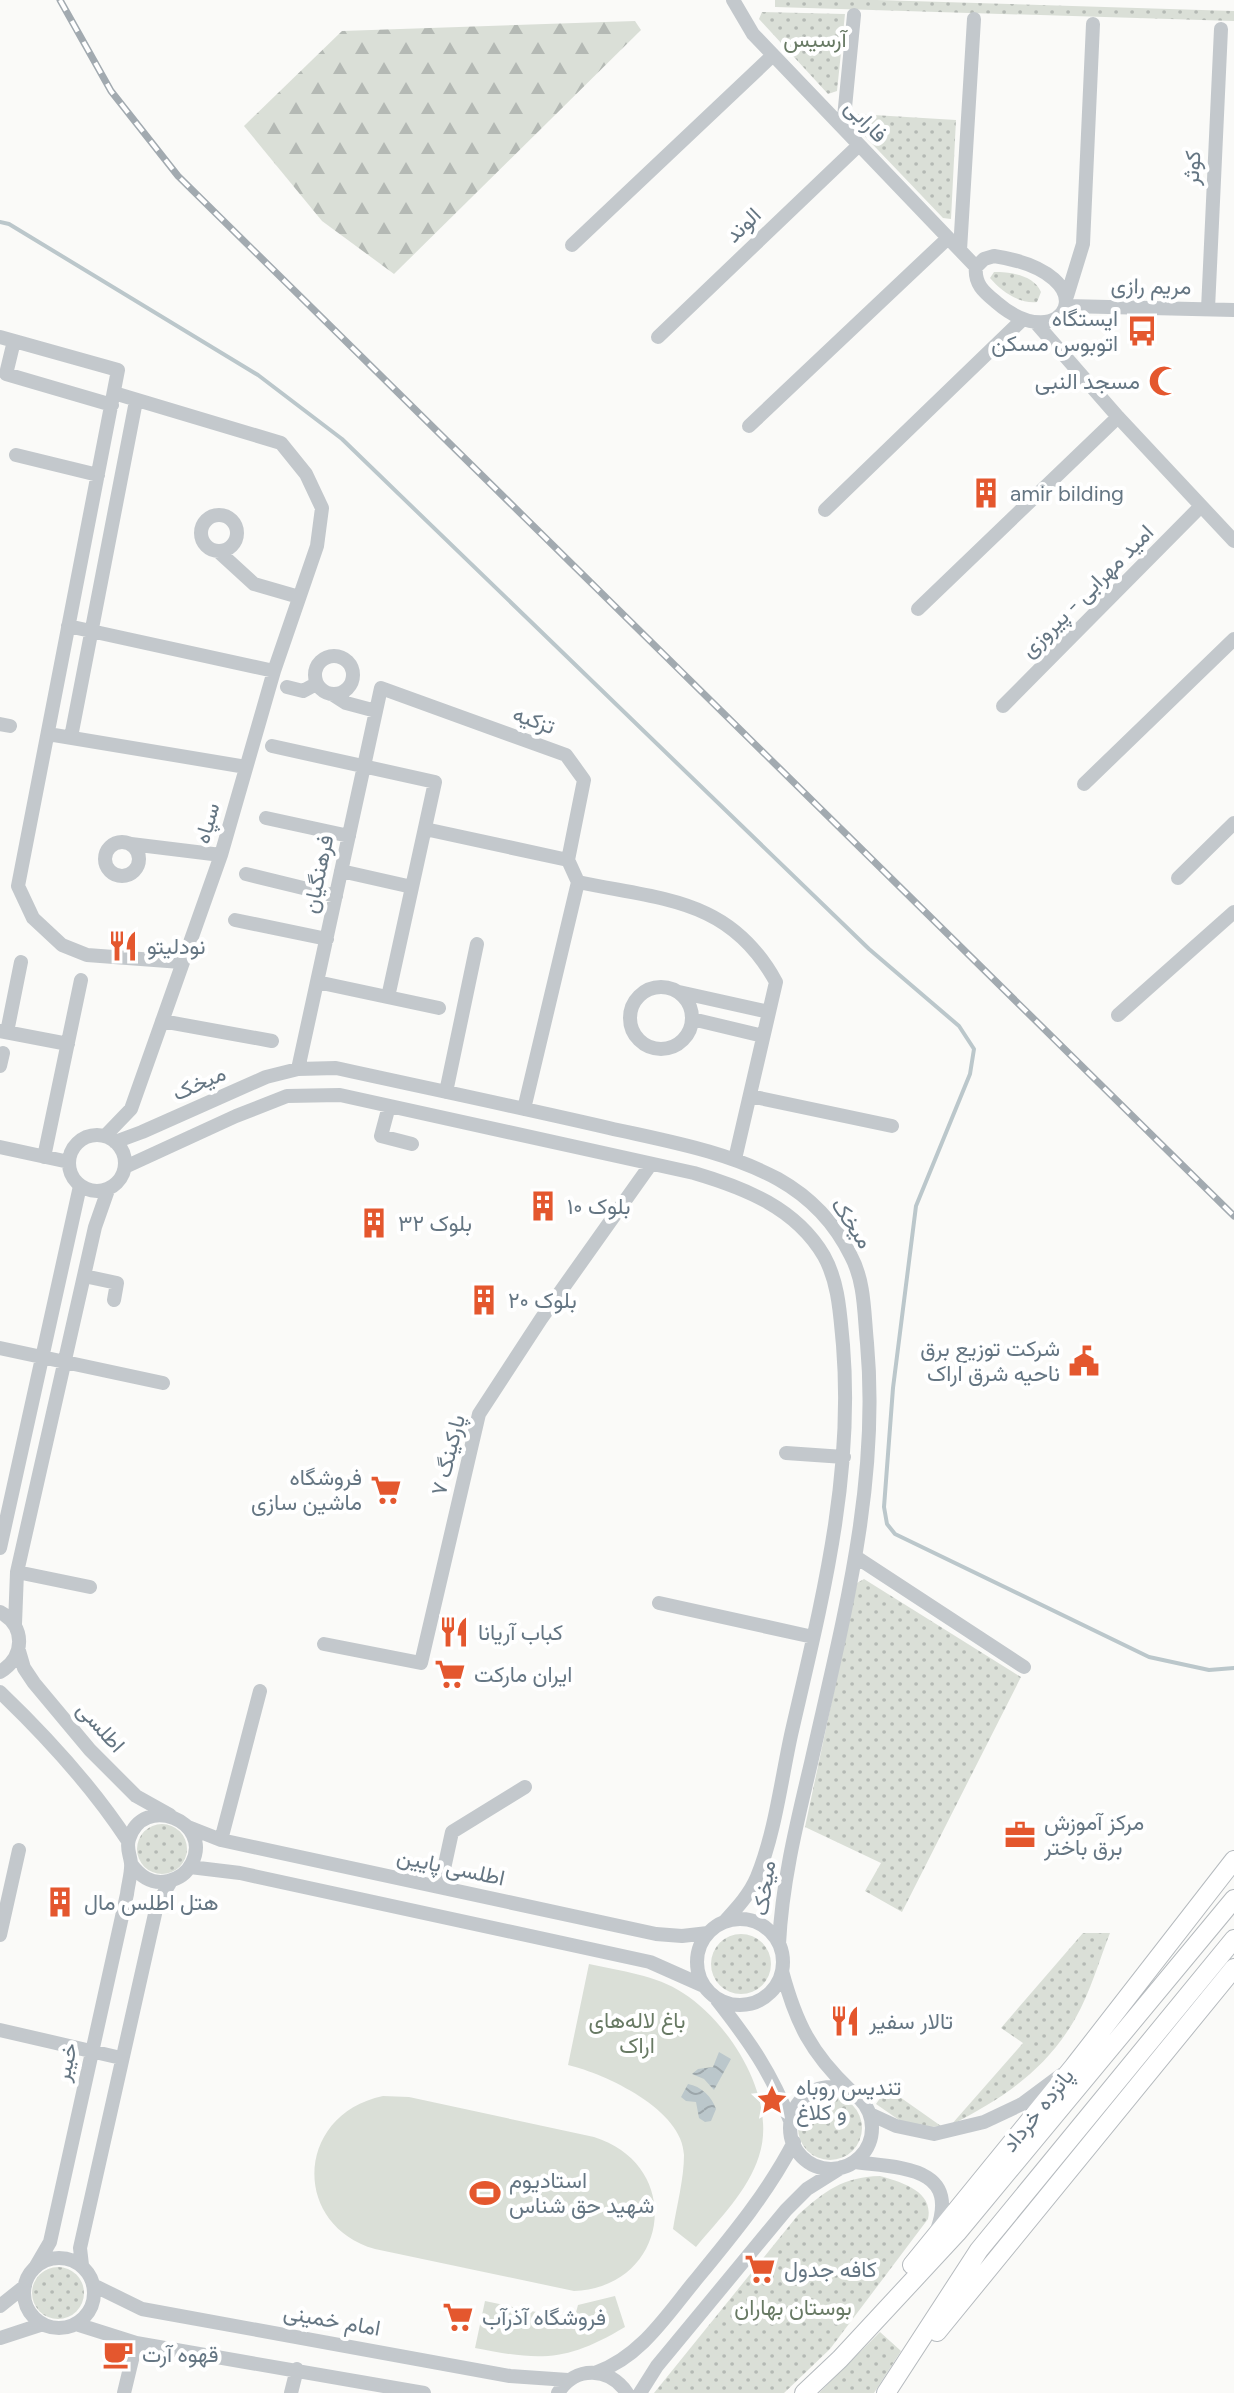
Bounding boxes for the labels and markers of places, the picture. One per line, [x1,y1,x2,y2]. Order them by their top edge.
place label: ایستگاه اتوبوس مسکن [991,305,1118,357]
bus stop icon: ایستگاه اتوبوس مسکن [1125,314,1159,348]
mosque icon: مسجد النبی [1147,364,1181,398]
place label: مسجد النبی [1035,368,1140,395]
building icon: amir bilding [969,476,1003,510]
place label: amir bilding [1010,480,1124,507]
restaurant icon: نودلیتو [106,929,140,963]
place label: نودلیتو [147,933,206,960]
building icon: بلوک ۱۰ [526,1189,560,1223]
place label: بلوک ۱۰ [567,1193,631,1220]
building icon: بلوک ۳۲ [357,1206,391,1240]
place label: بلوک ۳۲ [398,1210,472,1237]
building icon: بلوک ۲۰ [467,1283,501,1317]
place label: بلوک ۲۰ [508,1287,577,1314]
place label: شرکت توزیع برق ناحیه شرق اراک [920,1335,1060,1387]
public building icon: شرکت توزیع برق ناحیه شرق اراک [1067,1344,1101,1378]
place label: فروشگاه ماشین سازی [251,1464,362,1516]
supermarket icon: فروشگاه ماشین سازی [369,1473,403,1507]
restaurant icon: کباب آریانا [437,1615,471,1649]
place label: کباب آریانا [478,1619,563,1646]
supermarket icon: ایران مارکت [433,1657,467,1691]
place label: ایران مارکت [474,1661,572,1688]
place label: مرکز آموزش برق باختر [1043,1809,1144,1861]
office icon: مرکز آموزش برق باختر [1003,1818,1037,1852]
building icon: هتل اطلس مال [43,1885,77,1919]
place label: هتل اطلس مال [84,1889,219,1916]
restaurant icon: تالار سفیر [828,2004,862,2038]
place label: تالار سفیر [868,2008,953,2035]
place label: تندیس روباه و کلاغ [796,2074,901,2127]
place icon: تندیس روباه و کلاغ [755,2083,789,2117]
place label: استادیوم شهید حق شناس [509,2167,654,2219]
sports icon: استادیوم شهید حق شناس [468,2176,502,2210]
supermarket icon: کافه جدول [743,2252,777,2286]
place label: کافه جدول [784,2256,877,2283]
supermarket icon: فروشگاه آذرآب [441,2300,475,2334]
place label: فروشگاه آذرآب [482,2304,606,2331]
cafe icon: قهوه آرت [101,2337,135,2371]
place label: قهوه آرت [142,2341,219,2368]

